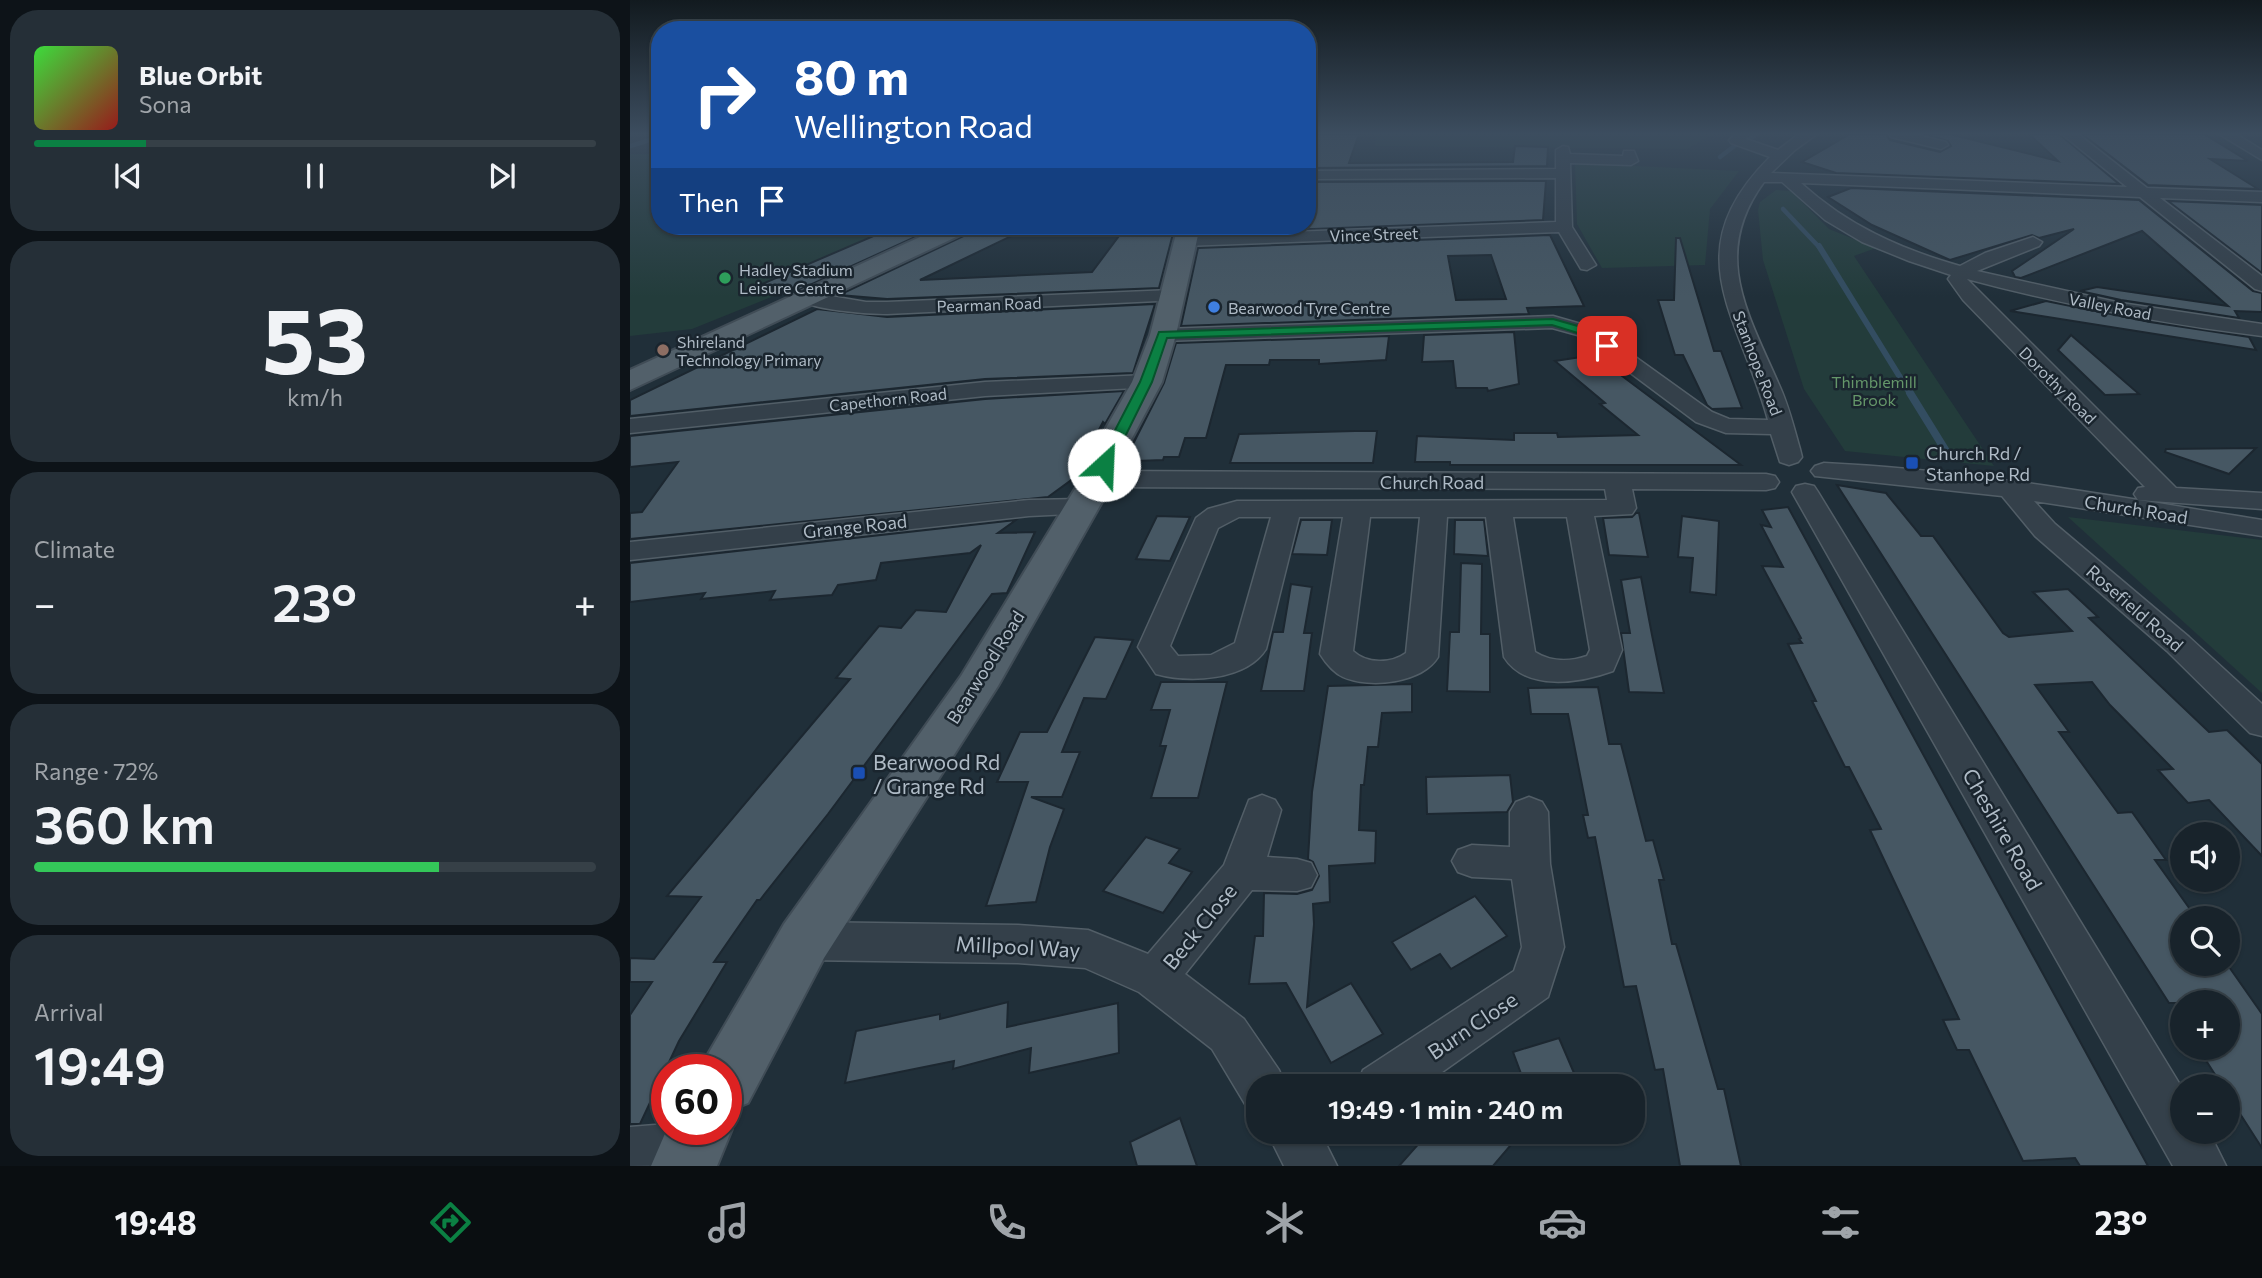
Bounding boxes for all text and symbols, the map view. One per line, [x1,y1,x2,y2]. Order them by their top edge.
text: 80 m [794,45,909,105]
icon: right [679,49,770,140]
text: Blue Orbit [139,59,262,90]
text: Sona [139,90,191,118]
text: Wellington Road [794,105,1033,145]
icon: previous [109,157,147,195]
icon: pause [296,157,334,195]
icon: next [483,157,521,195]
icon: arrive [753,182,791,220]
text: Then [679,186,739,217]
street label: Vince Street [1329,223,1419,245]
place label: Hadley Stadium Leisure Centre [739,260,853,297]
marker: Hadley Stadium Leisure Centre [717,270,733,286]
text: 53 [262,281,368,393]
street label: Valley Road [2067,289,2153,323]
street label: Pearman Road [936,293,1042,315]
place label: Bearwood Tyre Centre [1228,298,1390,317]
marker: Bearwood Tyre Centre [1206,299,1222,315]
street label: Stanhope Road [1729,308,1787,418]
pin [1577,316,1637,376]
icon: arrive [1588,327,1626,365]
place label: Shireland Technology Primary [677,332,821,369]
marker: Shireland Technology Primary [655,342,671,358]
street label: Dorothy Road [2016,343,2100,427]
park label: Thimblemill Brook [1831,372,1917,409]
text: km/h [287,383,343,411]
street label: Capethorn Road [828,383,948,415]
position arrow [1067,428,1141,502]
place label: Church Rd / Stanhope Rd [1926,442,2030,485]
marker: Church Rd / Stanhope Rd [1904,455,1920,471]
street label: Church Road [1380,471,1484,493]
street label: Church Road [2083,490,2189,528]
street label: Grange Road [802,510,908,542]
text: Climate [34,535,115,563]
street label: Rosefield Road [2082,560,2188,656]
text: 23° [272,569,357,633]
text: − [34,579,56,626]
text: + [574,579,596,626]
street label: Bearwood Road [941,606,1029,728]
place label: Bearwood Rd / Grange Rd [873,749,1000,798]
text: Range · 72% [34,757,158,785]
street label: Cheshire Road [1958,764,2048,894]
marker: Bearwood Rd / Grange Rd [851,765,867,781]
text: 360 km [34,791,215,855]
map controls [2170,822,2240,1144]
button: sound [2170,822,2240,892]
street label: Beck Close [1157,878,1241,974]
button: search [2170,906,2240,976]
street label: Millpool Way [955,930,1081,962]
street label: Burn Close [1423,986,1521,1064]
button: + [2170,990,2240,1060]
text: Arrival [34,998,104,1026]
text: 19:49 [34,1032,166,1096]
speed limit sign: 60 [651,1054,742,1145]
button: − [2170,1074,2240,1144]
text: 19:49 · 1 min · 240 m [1328,1093,1563,1124]
icon: directions [426,1198,475,1247]
icon: music [704,1198,753,1247]
icon: phone [982,1198,1031,1247]
icon: climate [1260,1198,1309,1247]
icon: car [1538,1198,1587,1247]
icon: filters [1816,1198,1865,1247]
text: 19:48 [115,1202,197,1242]
text: 23° [2095,1202,2147,1242]

